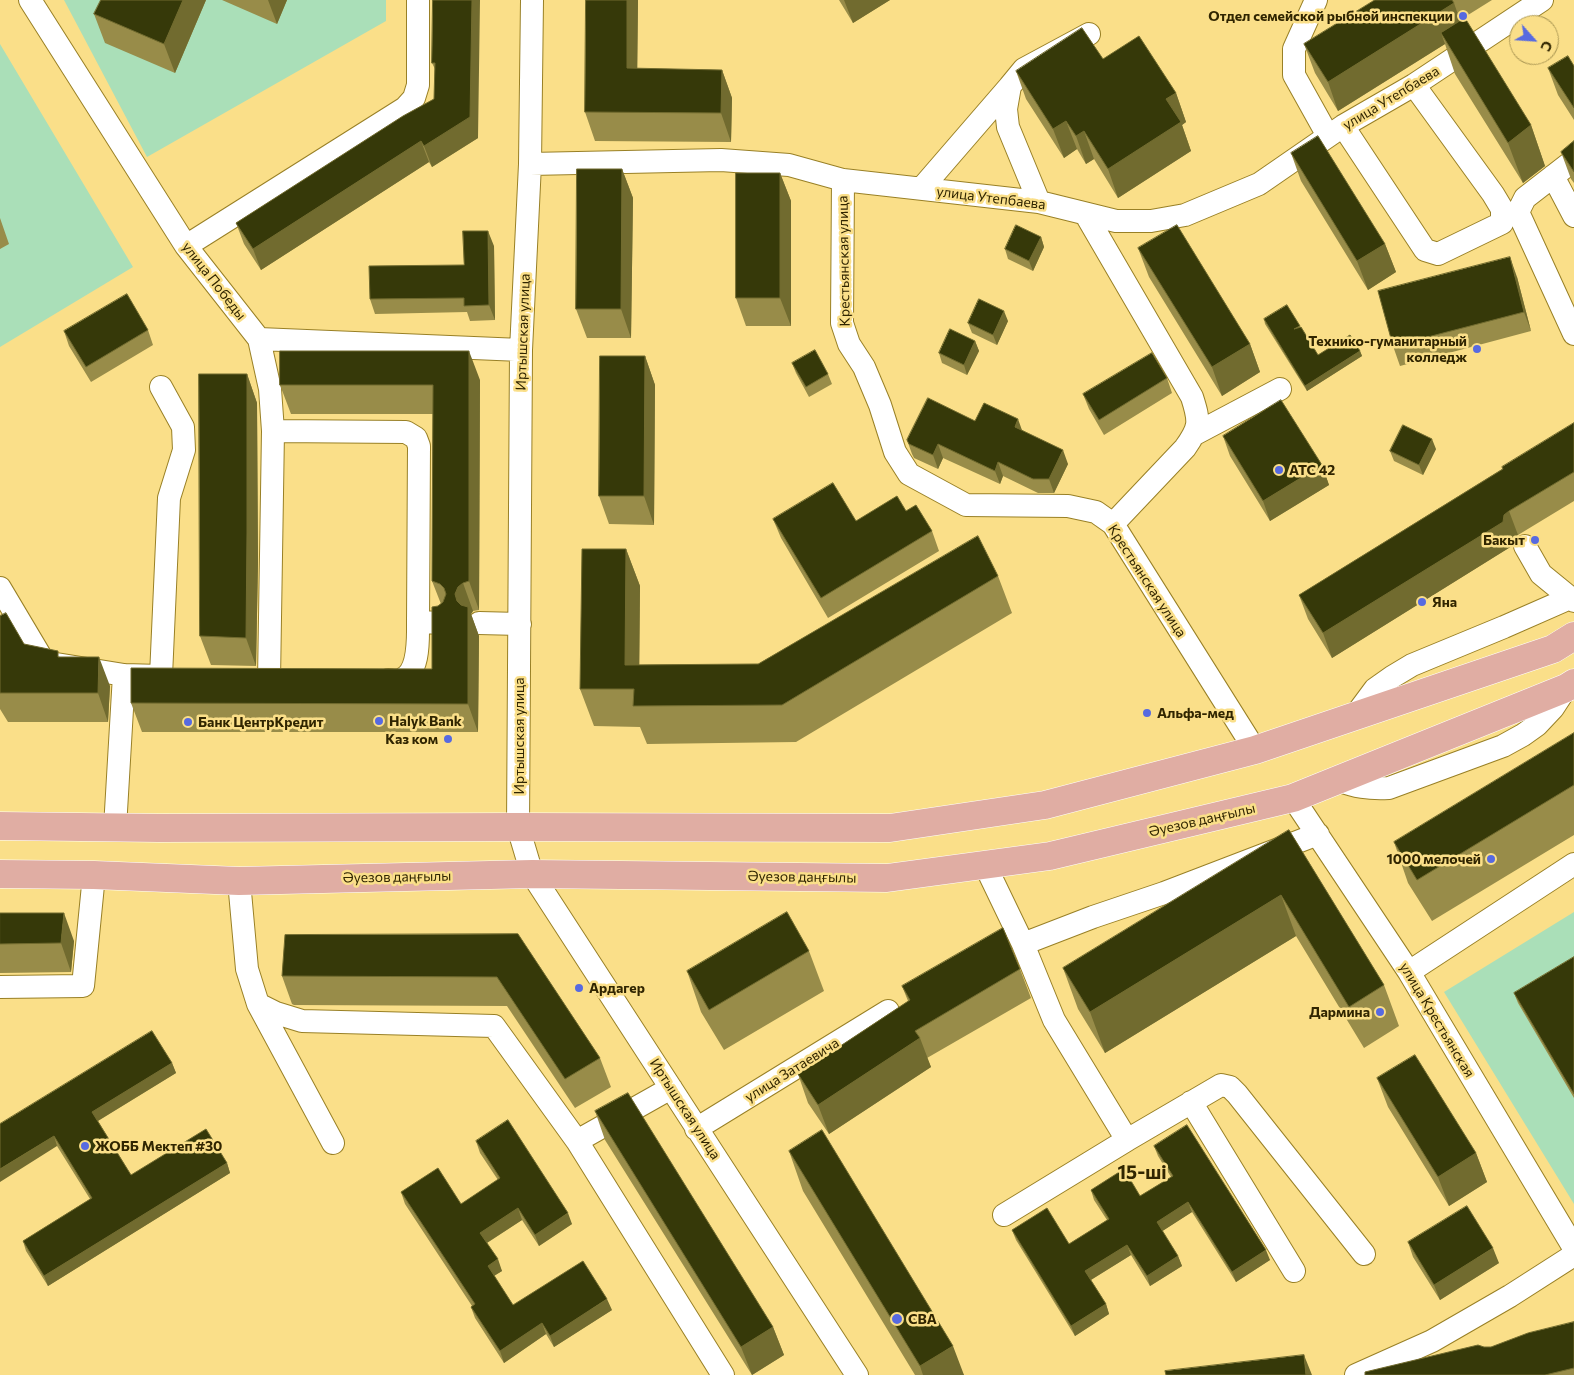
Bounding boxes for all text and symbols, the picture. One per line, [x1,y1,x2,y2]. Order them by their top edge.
place label: Отдел семейской рыбной инспекции [1208,8,1453,24]
marker: Отдел семейской рыбной инспекции [1457,10,1469,22]
north arrow [1509,15,1559,65]
text: С [1537,38,1557,54]
street label: улица Утепбаева [1340,63,1442,133]
street label: улица Утепбаева [936,183,1046,213]
street label: Крестьянская улица [834,195,854,327]
street label: улица Победы [178,239,250,323]
street label: Иртышская улица [513,273,533,391]
place label: Технико-гуманитарный колледж [1308,333,1467,366]
marker: Технико-гуманитарный колледж [1471,343,1483,355]
place label: АТС 42 [1289,462,1335,478]
marker: АТС 42 [1273,464,1285,476]
street label: Крестьянская улица [1104,521,1190,641]
place label: Бакыт [1483,532,1525,548]
marker: Бакыт [1529,534,1541,546]
place label: Яна [1432,594,1457,610]
marker: Яна [1416,596,1428,608]
street label: Иртышская улица [511,678,527,794]
place label: Альфа-мед [1157,705,1234,721]
marker: Альфа-мед [1141,707,1153,719]
place label: Halyk Bank [389,713,462,729]
place label: Банк ЦентрКредит [198,714,323,730]
marker: Halyk Bank [373,715,385,727]
marker: Банк ЦентрКредит [182,716,194,728]
place label: Каз ком [385,731,438,747]
marker: Каз ком [442,733,454,745]
street label: Әуезов даңғылы [1147,800,1257,840]
place label: 1000 мелочей [1386,851,1481,867]
marker: 1000 мелочей [1485,853,1497,865]
street label: Әуезов даңғылы [342,868,452,886]
street label: Әуезов даңғылы [747,868,857,886]
street label: улица Крестьянская [1396,960,1478,1080]
place label: Ардагер [589,980,645,996]
marker: Ардагер [573,982,585,994]
place label: Дармина [1309,1004,1370,1020]
marker: Дармина [1374,1006,1386,1018]
street label: улица Затаевича [742,1034,842,1106]
street label: Иртышская улица [646,1055,724,1163]
place label: ЖОББ Мектеп #30 [95,1138,222,1154]
marker: ЖОББ Мектеп #30 [79,1140,91,1152]
district label: 15-ші [1117,1162,1167,1184]
place label: СВА [908,1311,937,1327]
marker: СВА [890,1312,904,1326]

